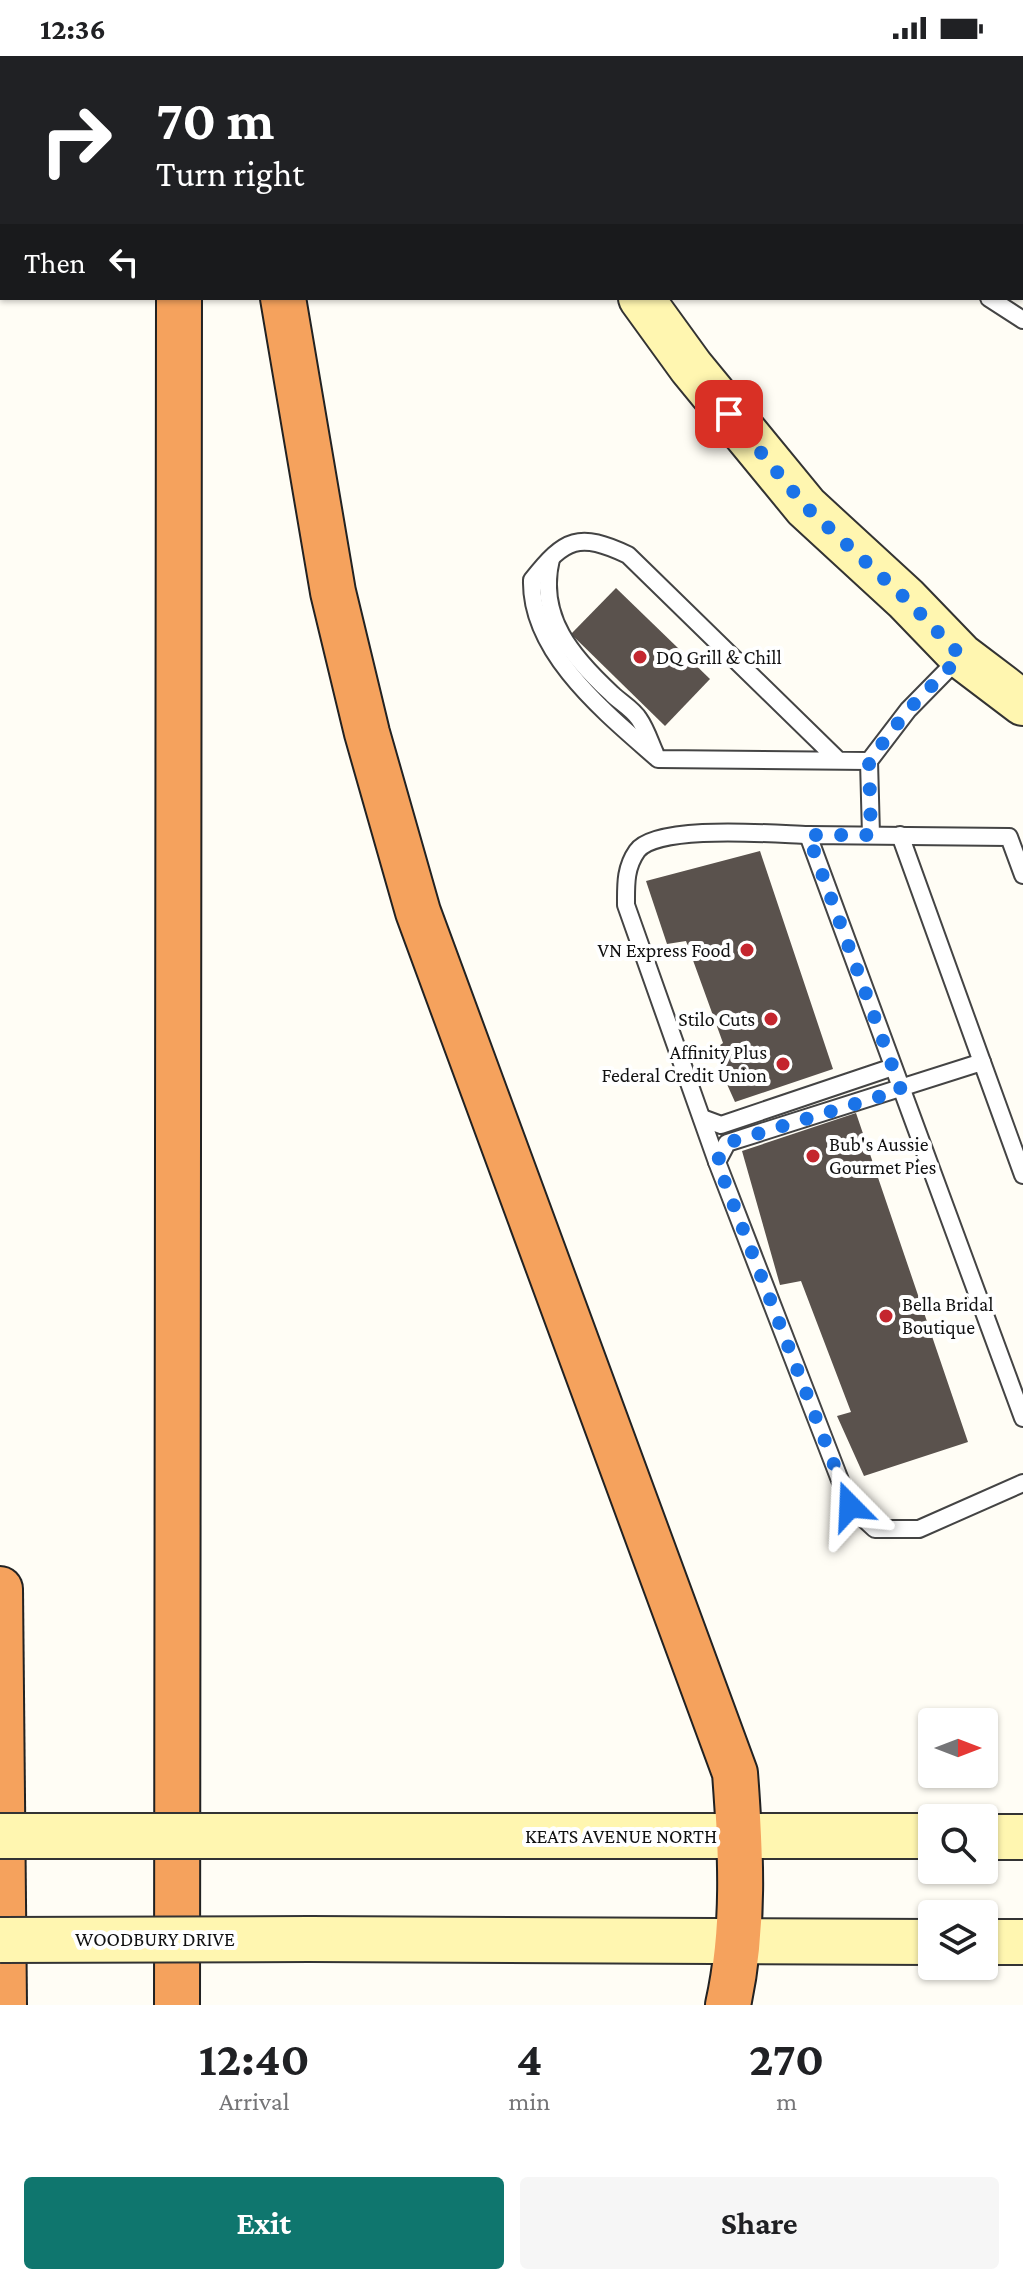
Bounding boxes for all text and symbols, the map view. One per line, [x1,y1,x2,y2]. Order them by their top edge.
text: 12:36 [40,12,106,45]
icon: right [24,88,128,192]
text: 70 m [156,89,275,151]
text: Turn right [156,154,304,194]
icon: left [102,240,146,284]
text: Then [24,246,86,279]
pin [695,380,763,448]
icon: arrive [707,392,751,436]
place label: DQ Grill & Chill [656,646,782,668]
marker: DQ Grill & Chill [631,648,649,666]
place label: VN Express Food [598,939,731,962]
marker: VN Express Food [738,941,756,959]
place label: Stilo Cuts [678,1008,755,1030]
marker: Stilo Cuts [762,1010,780,1028]
place label: Affinity Plus Federal Credit Union [601,1041,767,1086]
marker: Affinity Plus Federal Credit Union [774,1055,792,1073]
place label: Bub's Aussie Gourmet Pies [829,1133,937,1178]
marker: Bub's Aussie Gourmet Pies [804,1147,822,1165]
place label: Bella Bridal Boutique [902,1293,994,1339]
marker: Bella Bridal Boutique [877,1307,895,1325]
position arrow [808,1464,892,1548]
north arrow [918,1708,998,1788]
map controls [918,1708,998,1980]
button: search [918,1804,998,1884]
street label: KEATS AVENUE NORTH [525,1825,717,1847]
button: layers [918,1900,998,1980]
street label: WOODBURY DRIVE [75,1928,235,1950]
text: 12:40 [199,2032,310,2085]
text: 4 [516,2032,542,2085]
text: 270 [749,2032,824,2085]
text: Arrival [219,2087,290,2116]
text: min [509,2087,550,2116]
text: m [776,2087,797,2116]
button: Exit [24,2177,504,2269]
button: Share [520,2177,999,2269]

